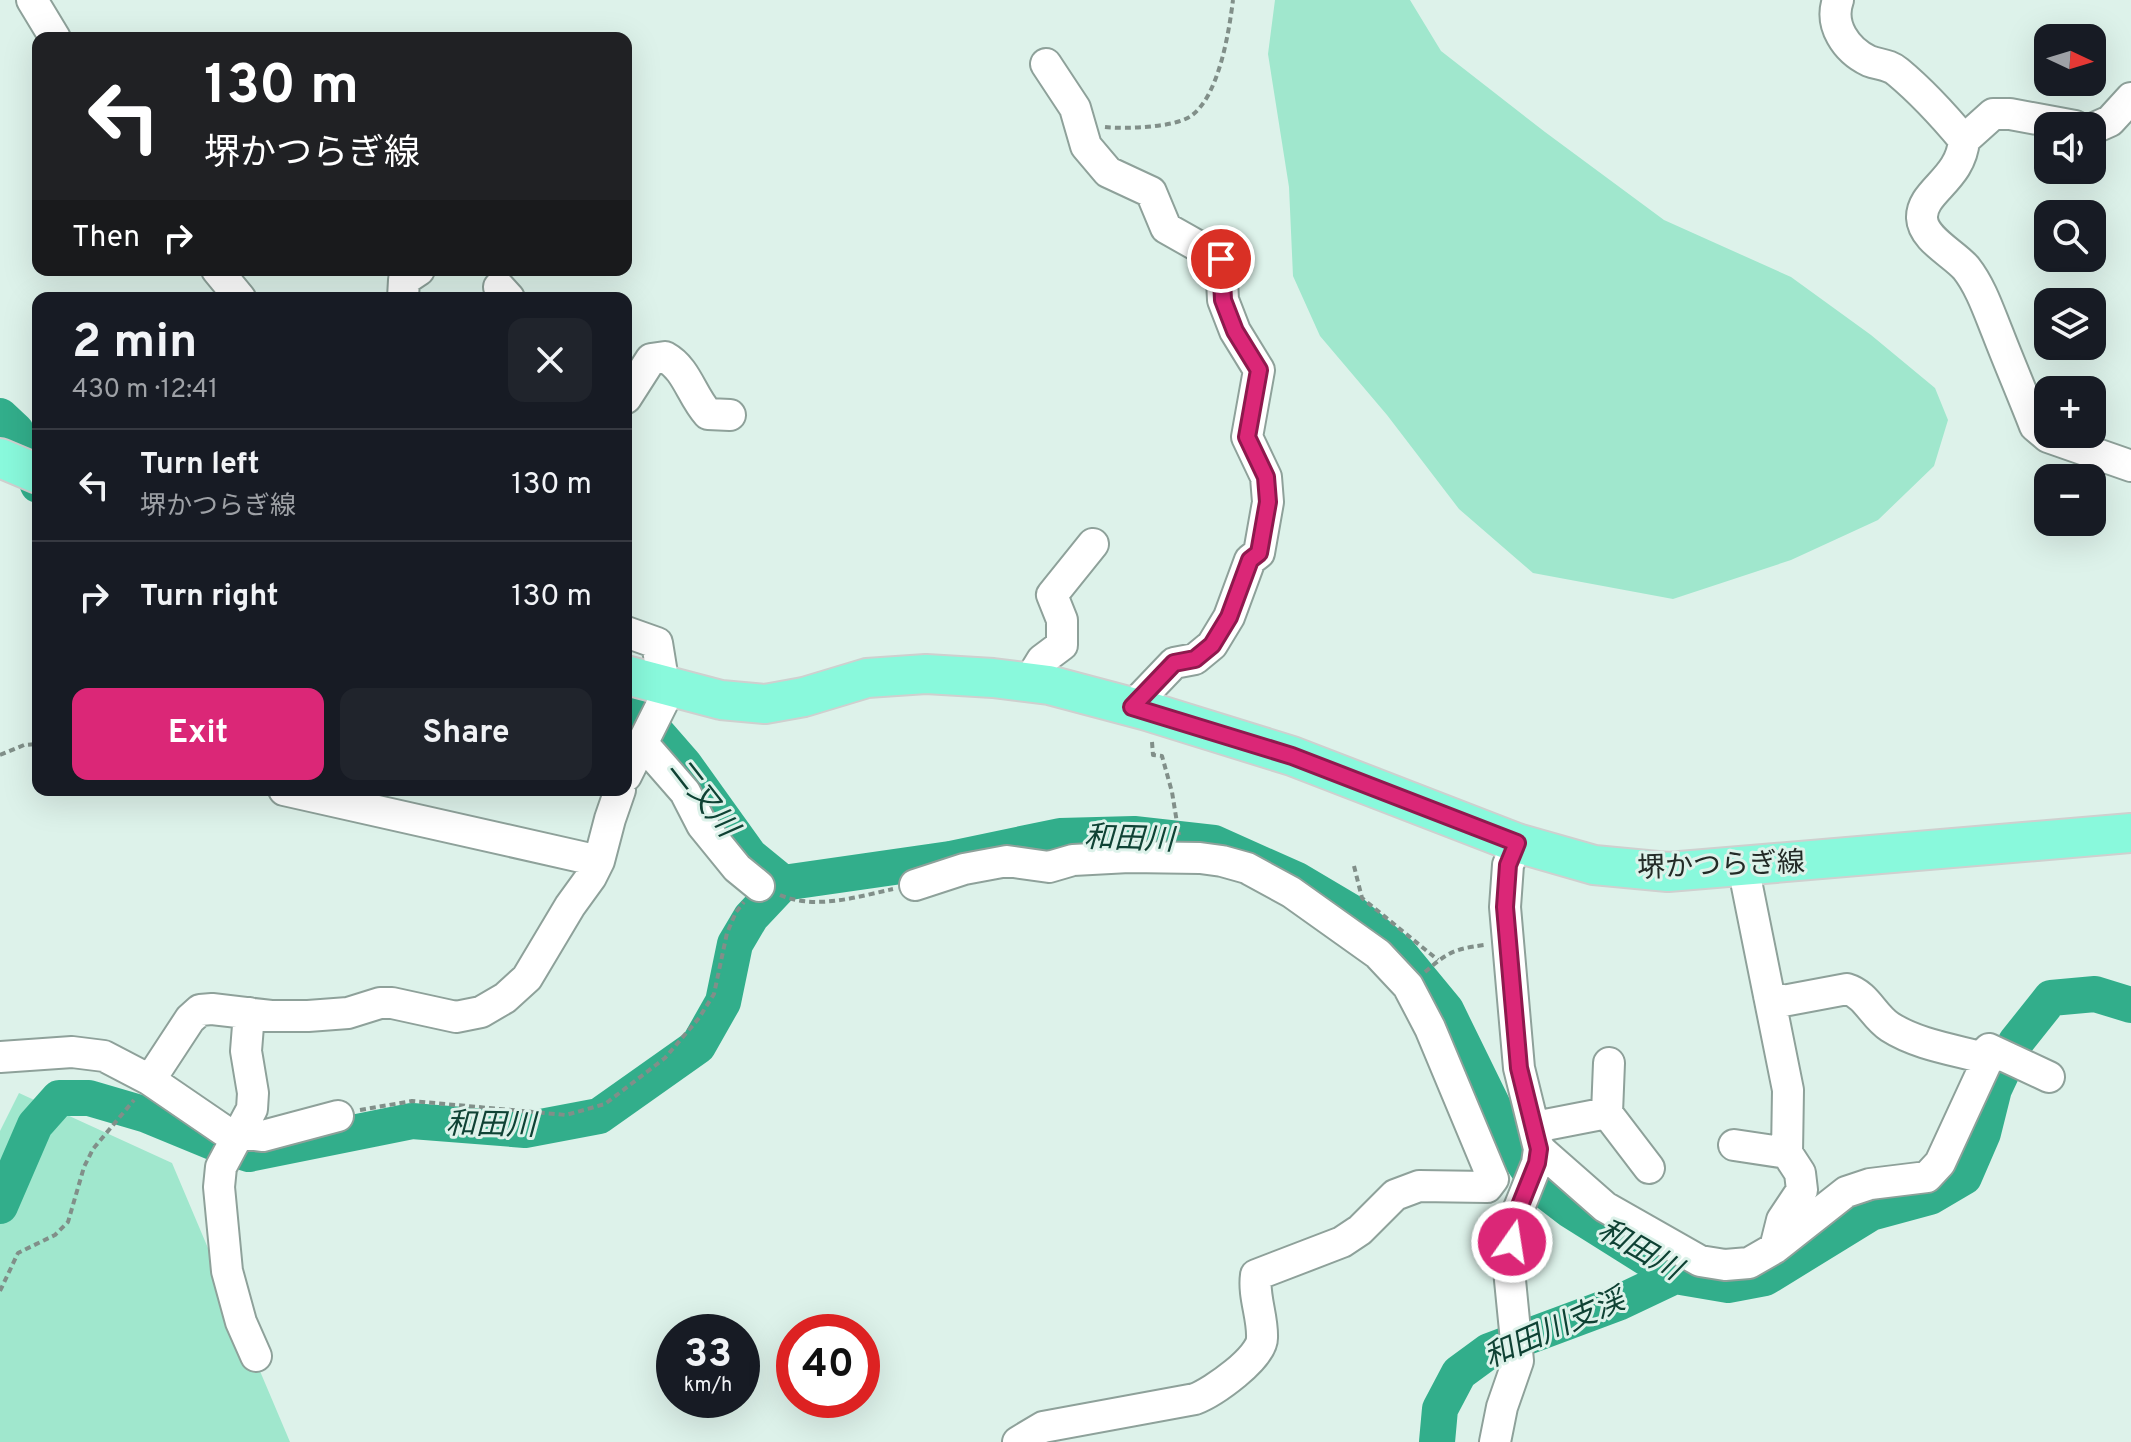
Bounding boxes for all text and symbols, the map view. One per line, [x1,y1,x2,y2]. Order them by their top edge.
north arrow [2034,24,2106,96]
map controls [2034,24,2106,536]
text: 130 m [204,53,359,123]
icon: left [72,64,176,168]
button: sound [2034,112,2106,184]
text: 堺かつらぎ線 [204,132,420,178]
button: search [2034,200,2106,272]
icon: right [156,216,200,260]
text: Then [72,220,140,257]
pin [1187,225,1255,293]
icon: arrive [1199,237,1243,281]
button: layers [2034,288,2106,360]
text: 2 min [72,314,197,374]
button: close [508,318,592,402]
text: 430 m · 12:41 [72,374,218,407]
button: + [2034,376,2106,448]
text: Turn left [140,447,260,484]
icon: left [72,463,116,507]
button: − [2034,464,2106,536]
text: 130 m [511,467,592,504]
text: 堺かつらぎ線 [140,491,296,524]
icon: right [72,575,116,619]
text: Turn right [140,579,278,616]
text: 130 m [511,579,592,616]
button: Exit [72,688,324,780]
button: Share [340,688,592,780]
water label: 二又川 [660,752,746,848]
water label: 和田川 [1083,820,1178,861]
street label: 堺かつらぎ線 [1637,846,1806,888]
water label: 和田川 [446,1107,539,1146]
position arrow [1470,1200,1554,1284]
water label: 和田川 [1591,1213,1690,1291]
water label: 和田川支渓 [1479,1281,1635,1378]
speed limit sign: 40 [776,1314,880,1418]
text: 33 [684,1331,732,1381]
text: km/h [684,1373,732,1399]

